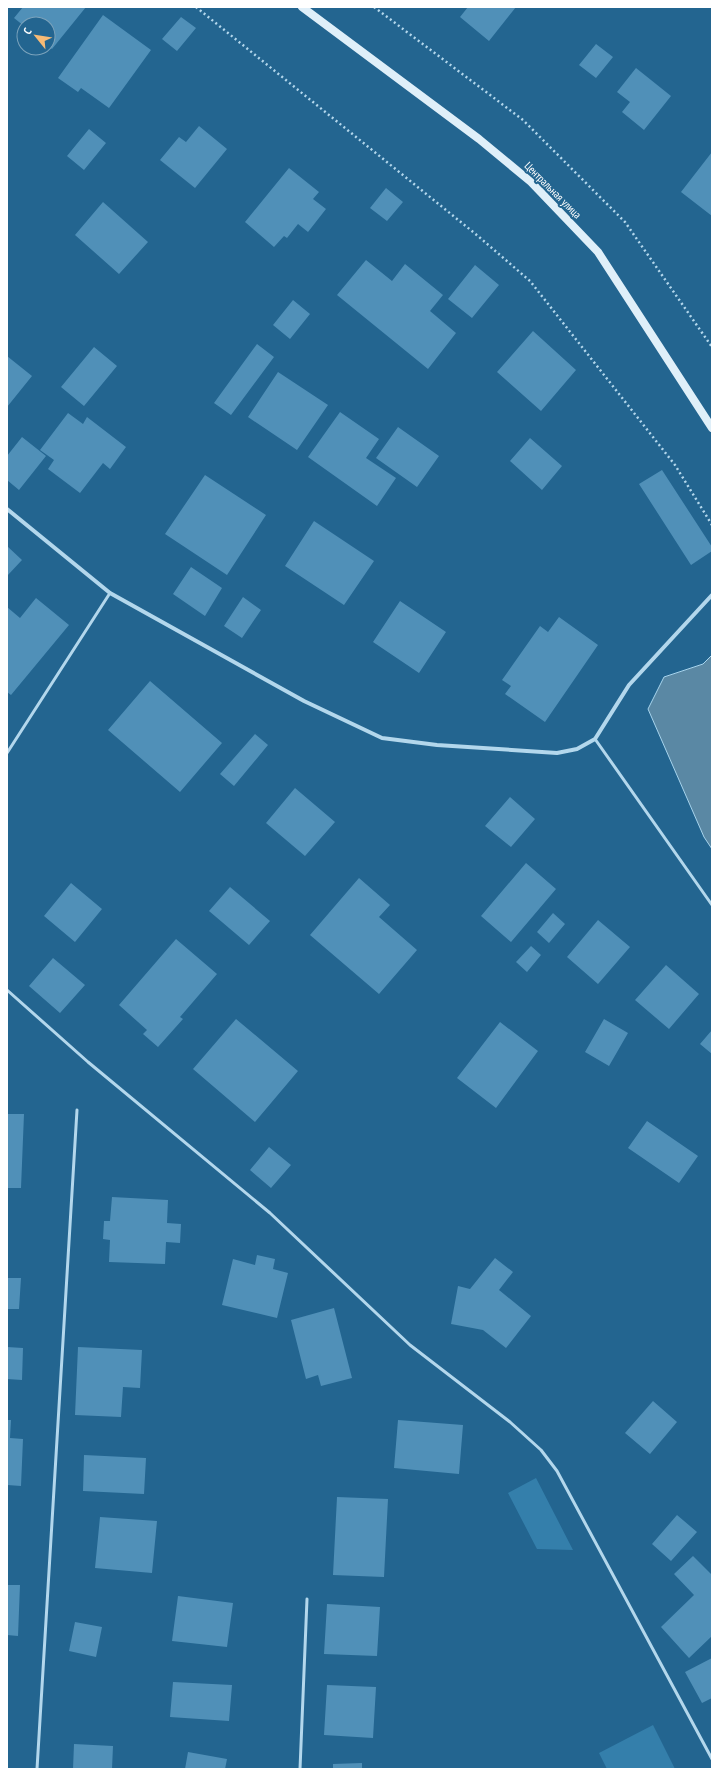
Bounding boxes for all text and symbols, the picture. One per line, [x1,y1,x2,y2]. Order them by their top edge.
north arrow [16,16,56,56]
text: С [20,25,35,37]
street label: Центральная улица [522,159,584,221]

